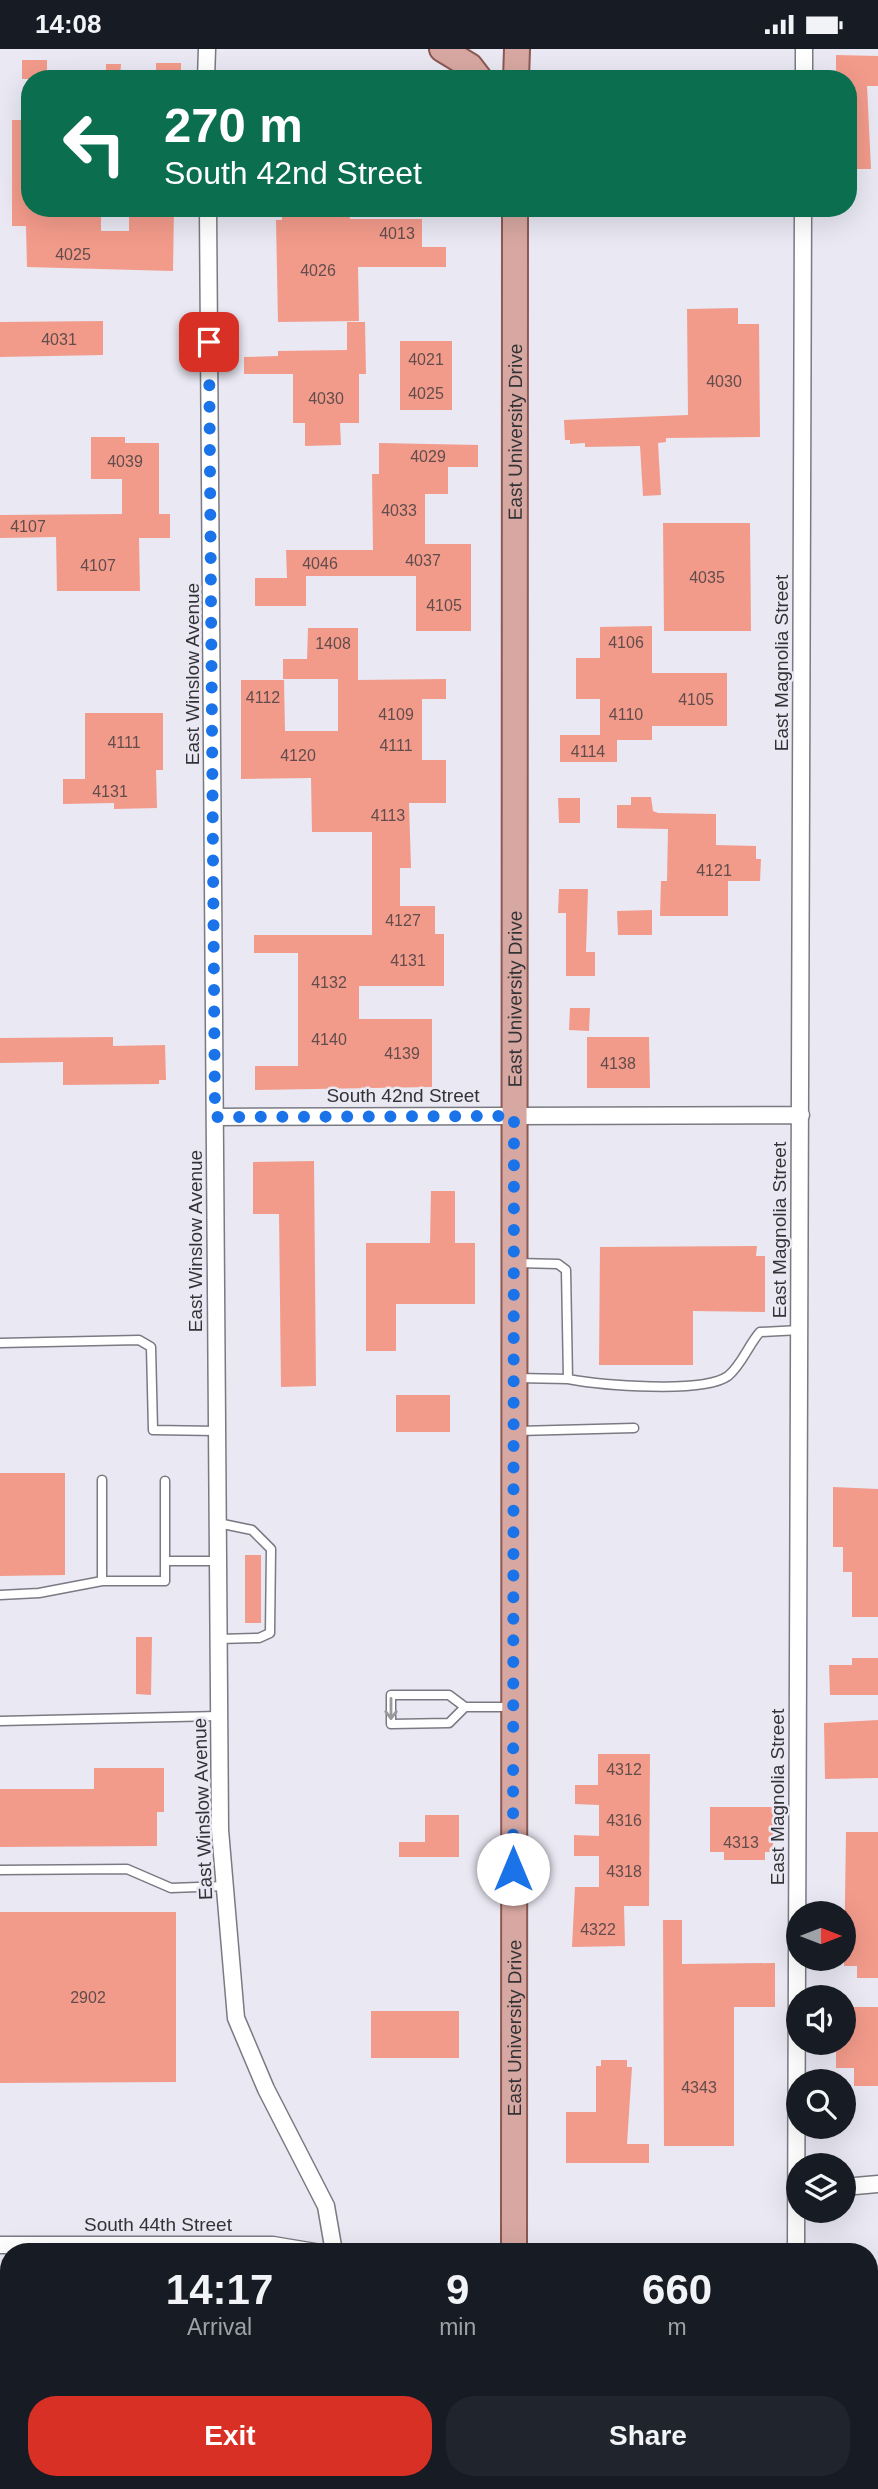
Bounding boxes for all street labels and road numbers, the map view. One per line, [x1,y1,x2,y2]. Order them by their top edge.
street label: East University Drive [505,344,526,520]
street label: East Magnolia Street [771,574,792,751]
street label: East Winslow Avenue [182,583,203,765]
street label: East University Drive [505,911,526,1087]
street label: South 42nd Street [326,1085,480,1106]
street label: East Magnolia Street [769,1141,790,1318]
street label: East Winslow Avenue [185,1150,206,1332]
street label: East Magnolia Street [767,1708,788,1885]
street label: East Winslow Avenue [189,1717,216,1900]
street label: East University Drive [504,1940,525,2116]
street label: South 44th Street [84,2214,233,2235]

